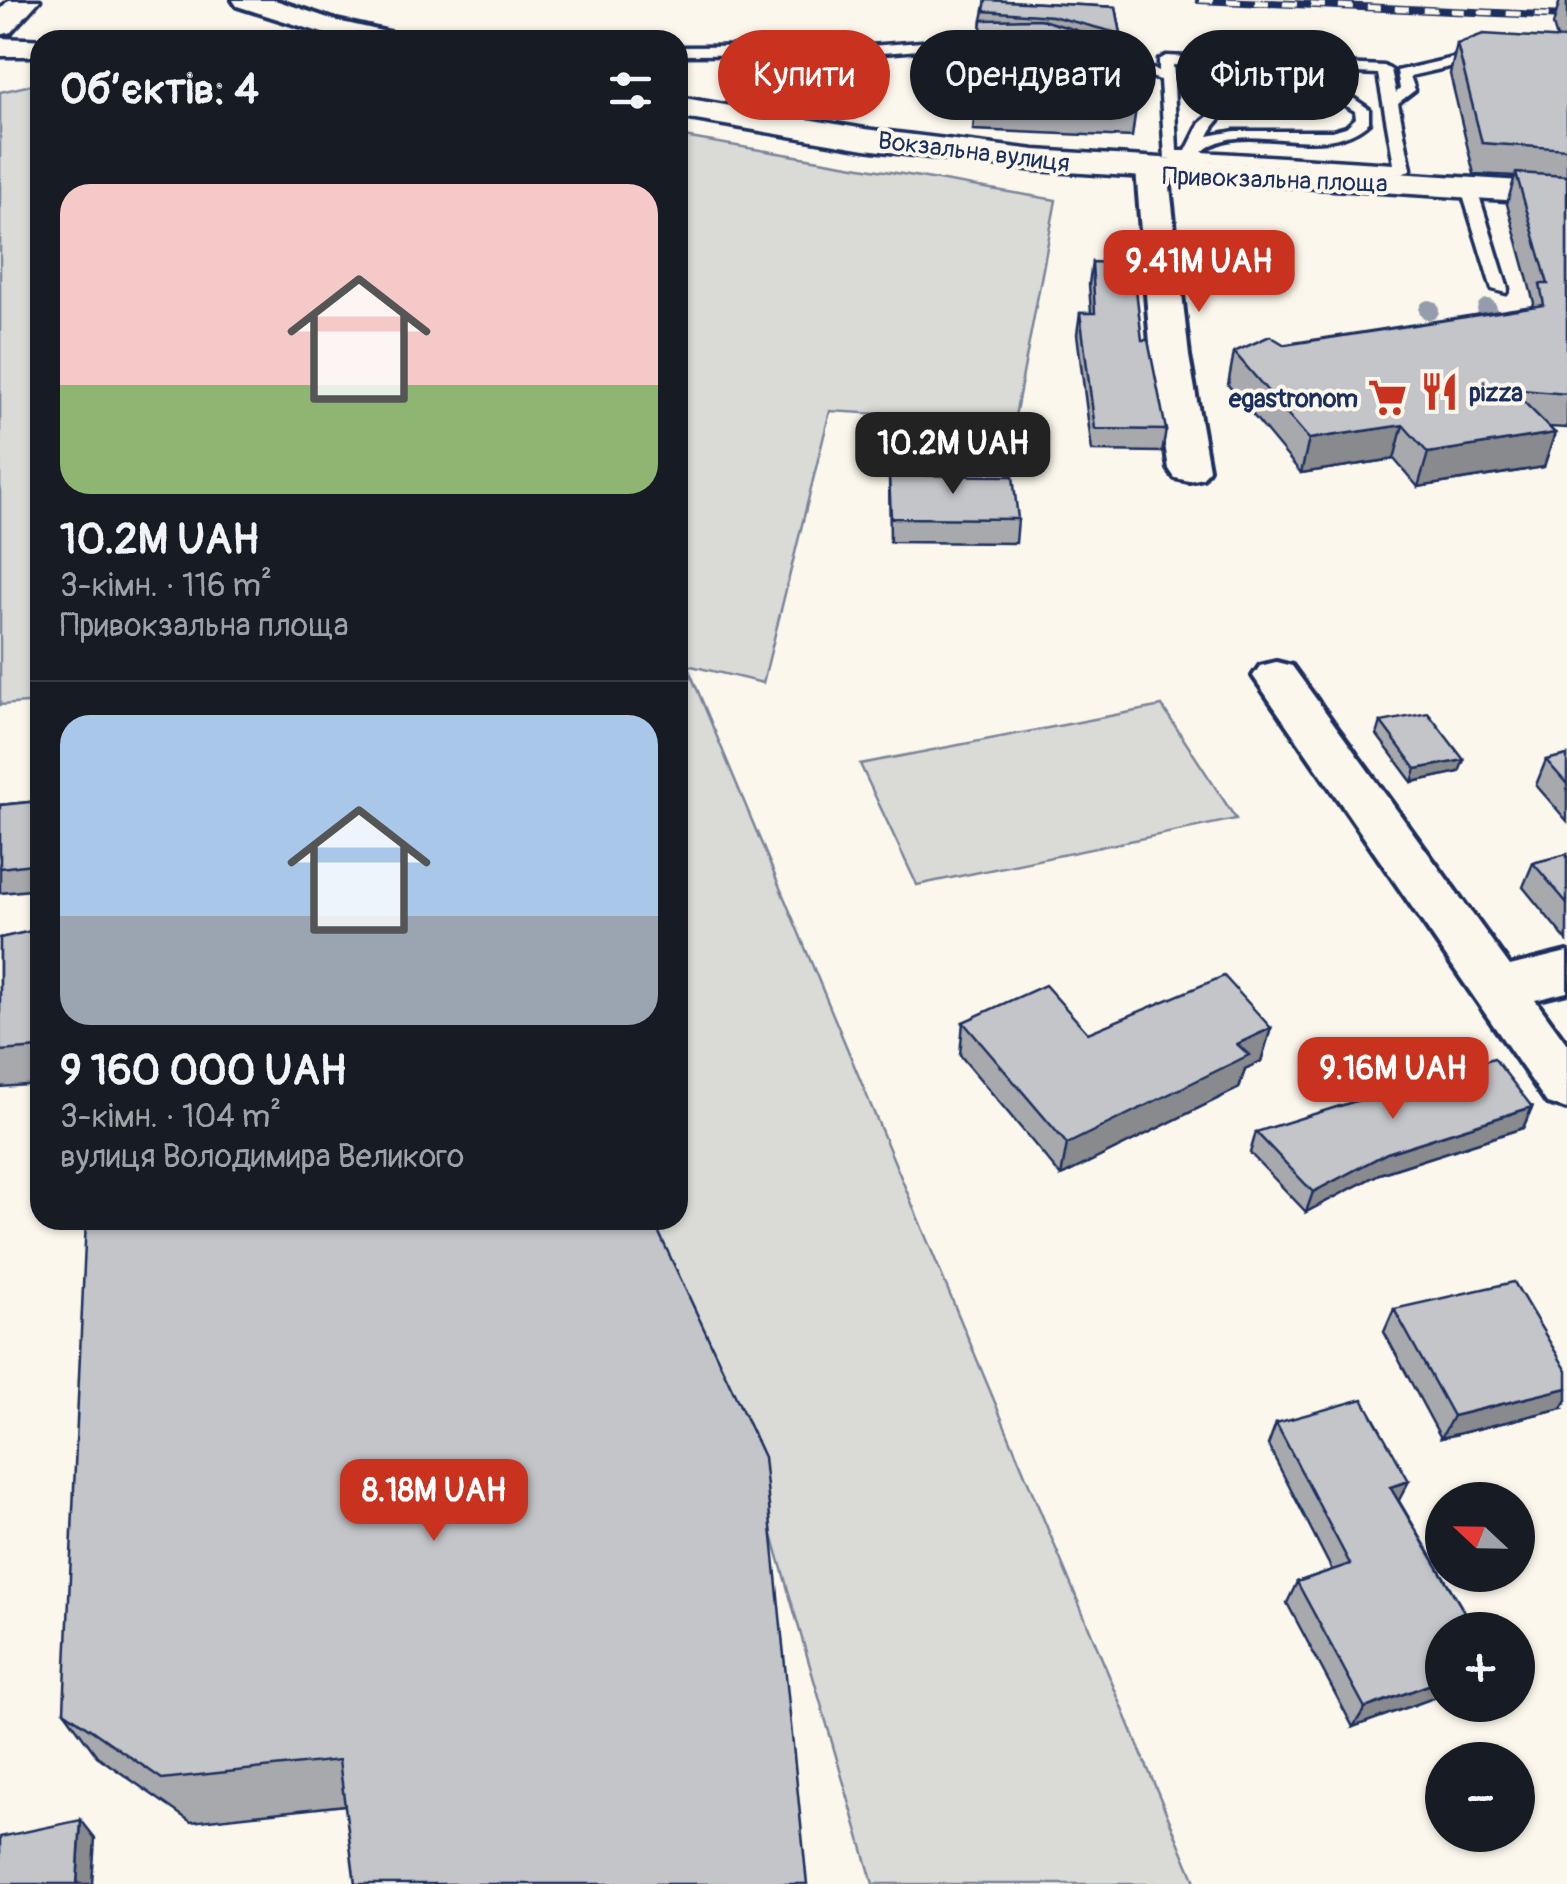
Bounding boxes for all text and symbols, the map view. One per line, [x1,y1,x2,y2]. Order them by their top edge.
chip: Купити [718,30,890,120]
chip: Орендувати [910,30,1156,120]
chip: Фільтри [1176,30,1359,120]
icon: filters [603,63,658,118]
text: Об’єктів: 4 [60,64,259,116]
street label: Вокзальна вулиця [876,125,1071,180]
street label: Привокзальна площа [1162,161,1388,200]
pin: 9.41M UAH [1085,230,1313,315]
text: 9.41M UAH [1126,242,1272,282]
icon: home [269,249,449,429]
restaurant icon: pizza [1418,371,1460,413]
supermarket icon: egastronom [1367,377,1409,419]
place label: pizza [1469,378,1523,409]
place label: egastronom [1228,384,1358,415]
pin: 10.2M UAH [839,412,1067,497]
text: 10.2M UAH [877,424,1029,464]
text: 10.2M UAH [60,514,259,566]
text: 3-кімн. · 116 m² [60,566,272,606]
text: Привокзальна площа [60,606,349,646]
icon: home [269,780,449,960]
pin: 9.16M UAH [1279,1037,1507,1122]
text: 9 160 000 UAH [60,1045,346,1097]
text: 9.16M UAH [1320,1049,1466,1089]
text: 3-кімн. · 104 m² [60,1097,281,1137]
text: вулиця Володимира Великого [60,1137,464,1177]
pin: 8.18M UAH [320,1459,548,1544]
text: 8.18M UAH [362,1471,506,1511]
north arrow [1425,1482,1535,1592]
map controls [1425,1482,1535,1852]
button: + [1425,1612,1535,1722]
button: − [1425,1742,1535,1852]

